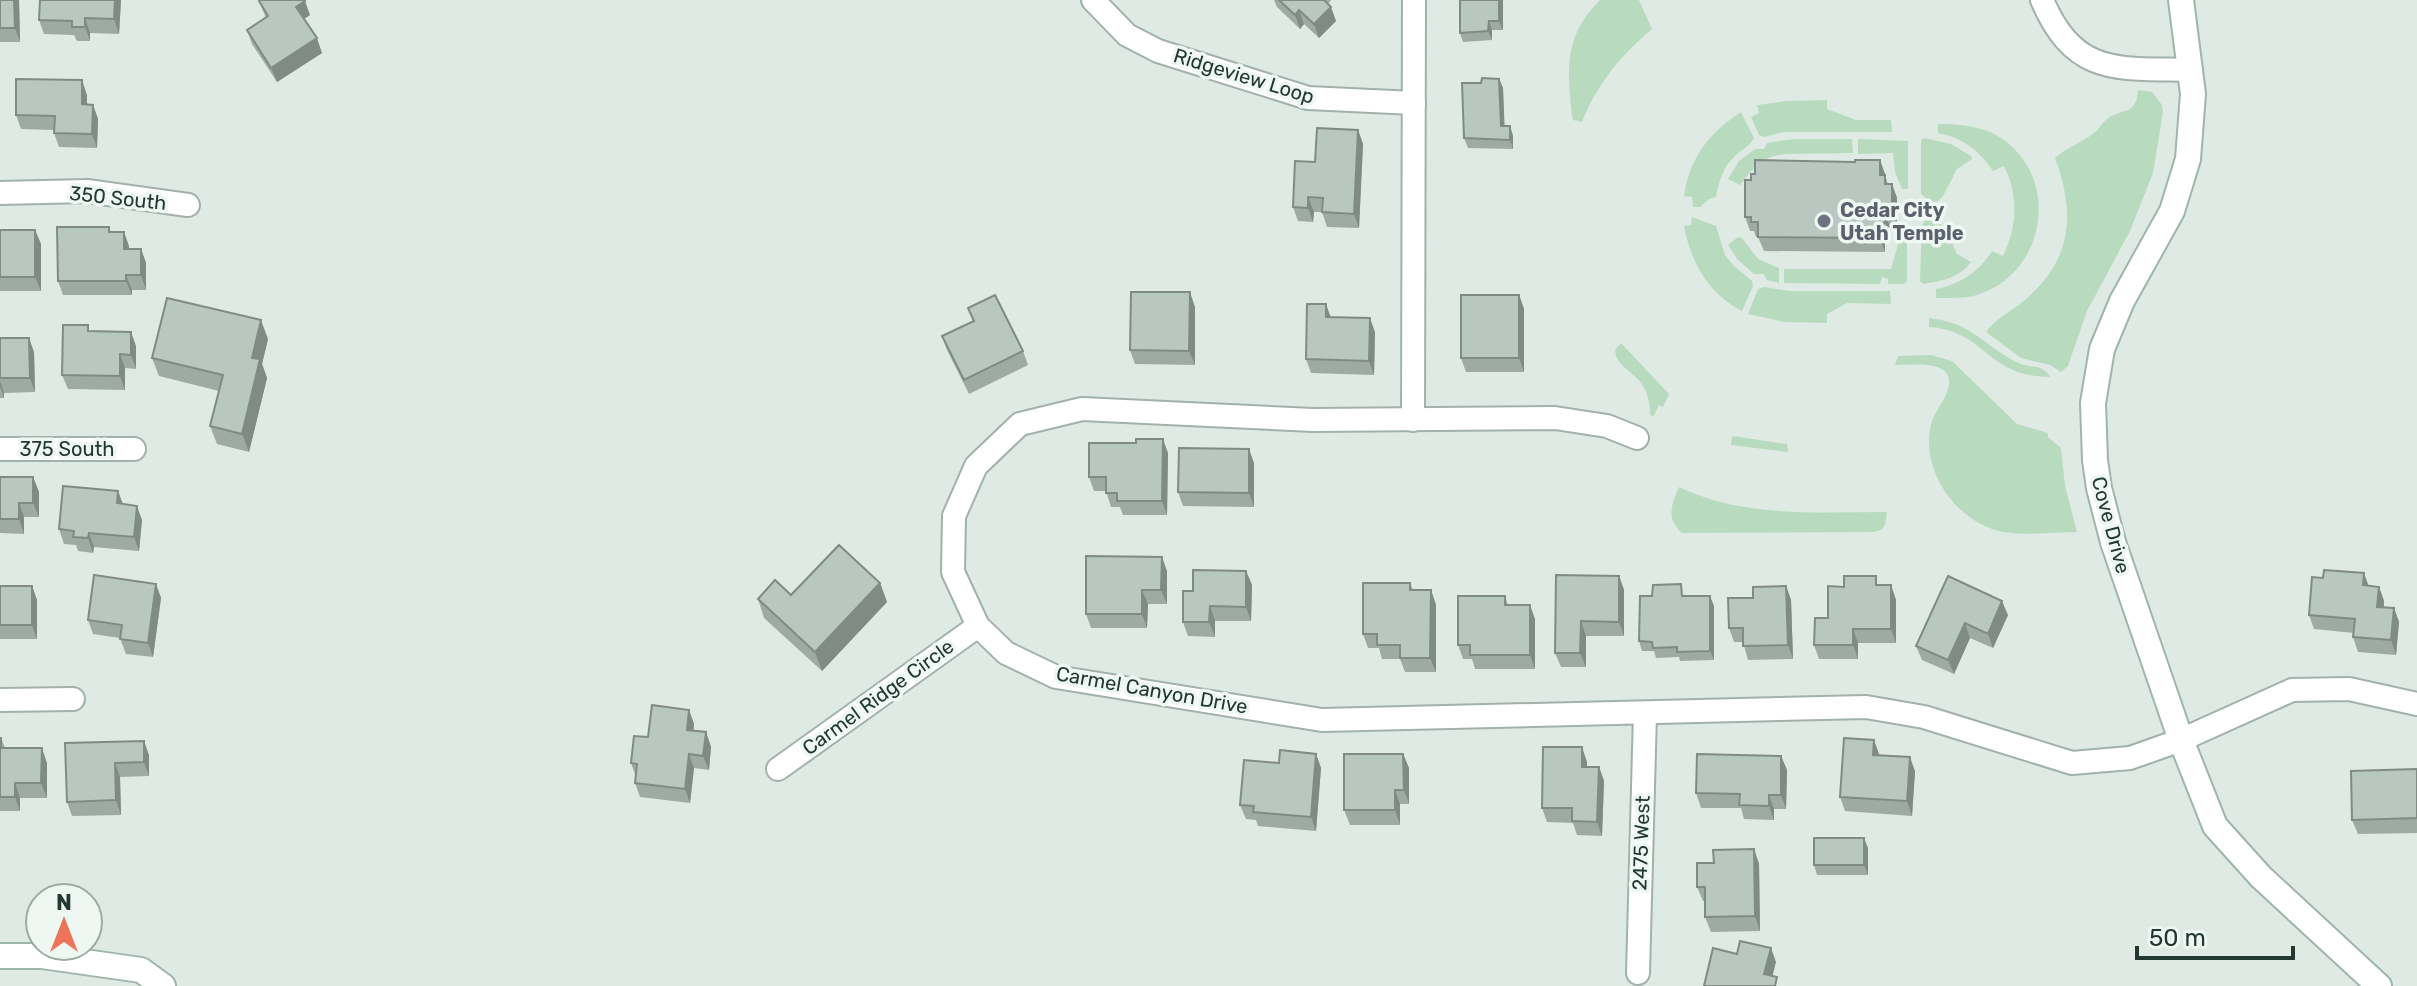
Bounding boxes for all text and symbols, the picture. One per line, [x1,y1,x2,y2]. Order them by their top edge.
street label: Ridgeview Loop [1171,43,1317,109]
street label: 350 South [68,181,168,215]
place label: Cedar City Utah Temple [1840,198,1964,245]
marker: Cedar City Utah Temple [1815,212,1833,230]
street label: 375 South [19,437,115,461]
street label: Cove Drive [2087,474,2135,576]
street label: Carmel Ridge Circle [798,634,958,760]
street label: Carmel Canyon Drive [1054,661,1250,719]
street label: 2475 West [1627,795,1655,891]
north arrow [24,882,104,962]
text: N [56,889,72,916]
scale bar [2137,910,2293,960]
text: 50 m [2149,924,2206,952]

